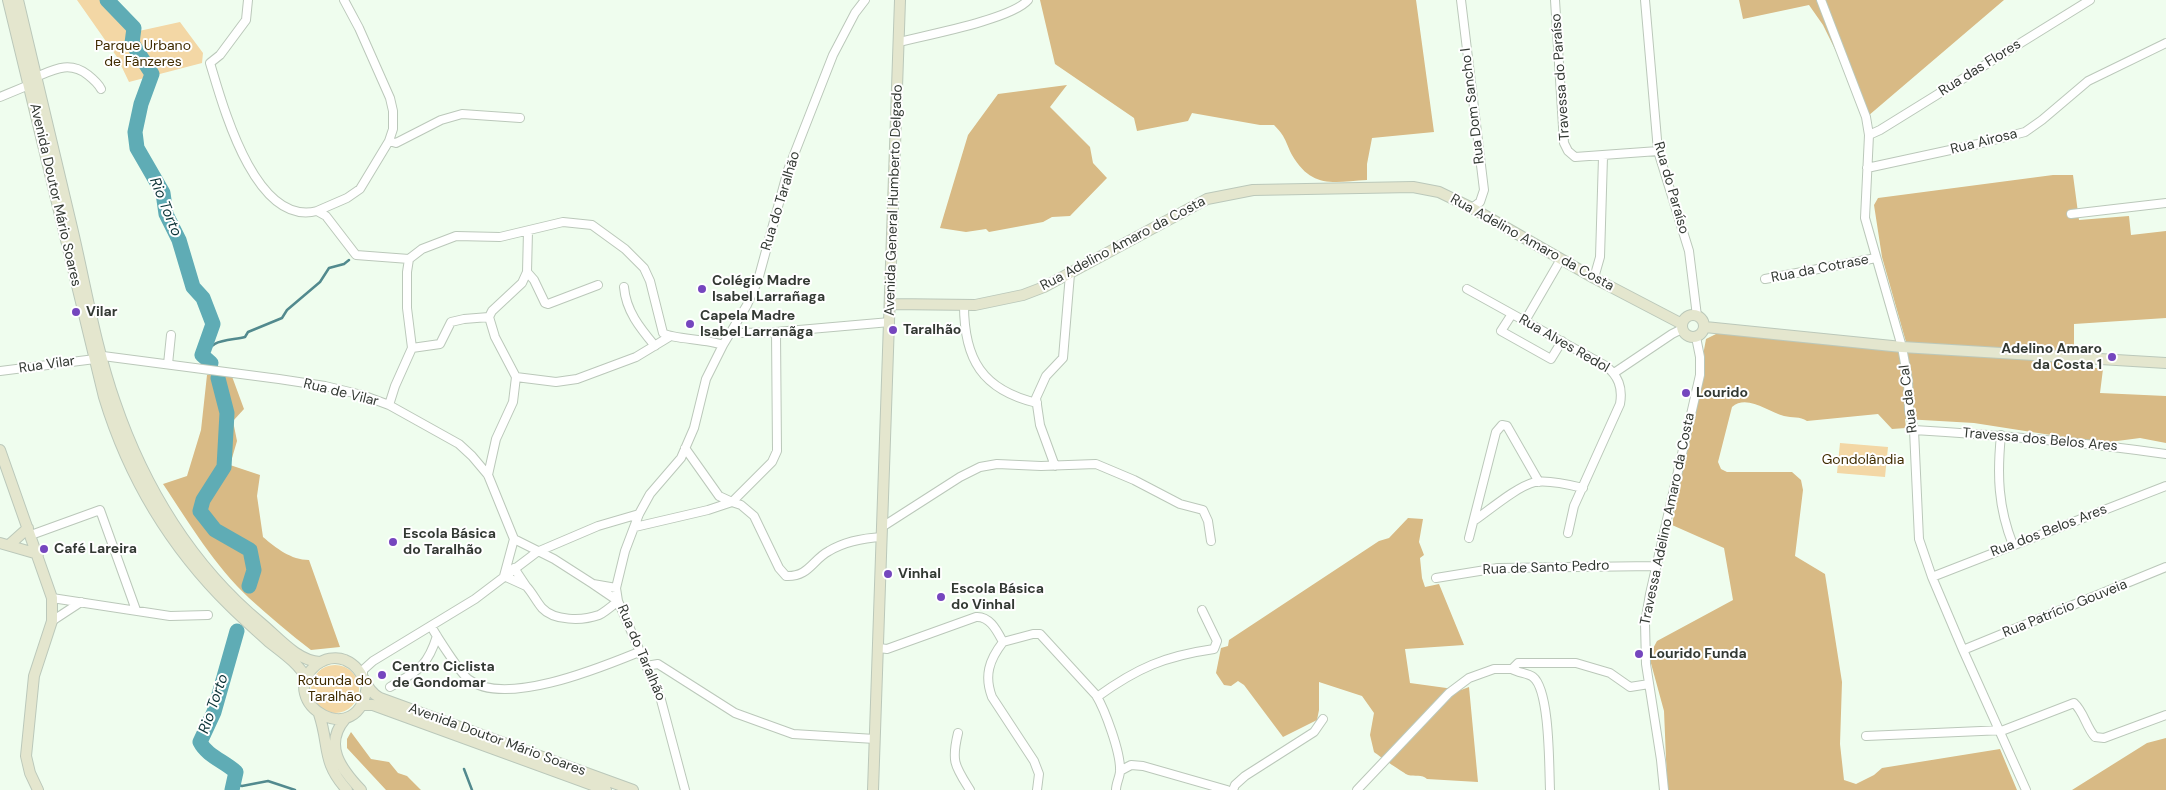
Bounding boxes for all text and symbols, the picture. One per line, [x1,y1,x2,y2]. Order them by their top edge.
street label: Travessa do Paraíso [1548,13,1574,141]
street label: Rua das Flores [1936,36,2024,100]
park label: Parque Urbano de Fânzeres [95,38,191,70]
street label: Rua Dom Sancho I [1458,47,1488,165]
street label: Avenida General Humberto Delgado [882,84,906,316]
street label: Avenida Doutor Mário Soares [26,102,84,288]
street label: Rua Airosa [1949,126,2019,158]
street label: Rua do Paraíso [1650,140,1692,236]
street label: Rua do Taralhão [758,149,804,253]
water label: Rio Torto [145,175,185,239]
street label: Rua Adelino Amaro da Costa [1447,191,1617,295]
street label: Rua Adelino Amaro da Costa [1038,193,1208,295]
street label: Rua da Cotrase [1770,251,1870,287]
place label: Colégio Madre Isabel Larrañaga [712,273,825,306]
marker: Colégio Madre Isabel Larrañaga [696,283,708,295]
place label: Vilar [86,304,117,320]
marker: Vilar [70,306,82,318]
place label: Capela Madre Isabel Larranãga [700,308,813,341]
street label: Rua Alves Redol [1516,311,1612,377]
marker: Capela Madre Isabel Larranãga [684,318,696,330]
place label: Taralhão [903,322,961,338]
marker: Taralhão [887,324,899,336]
place label: Adelino Amaro da Costa 1 [2001,341,2102,374]
marker: Adelino Amaro da Costa 1 [2106,351,2118,363]
street label: Rua Vilar [18,353,76,377]
street label: Rua da Cal [1896,364,1922,434]
street label: Rua de Vilar [302,376,380,410]
place label: Lourido [1696,385,1748,401]
marker: Lourido [1680,387,1692,399]
street label: Travessa Adelino Amaro da Costa [1637,411,1699,627]
street label: Travessa dos Belos Ares [1962,425,2118,455]
park label: Gondolândia [1822,452,1904,468]
street label: Rua dos Belos Ares [1988,501,2110,561]
place label: Escola Básica do Taralhão [403,526,496,558]
marker: Escola Básica do Taralhão [387,536,399,548]
place label: Café Lareira [54,541,137,557]
marker: Café Lareira [38,543,50,555]
street label: Rua de Santo Pedro [1482,557,1610,579]
place label: Vinhal [898,566,941,582]
marker: Vinhal [882,568,894,580]
street label: Rua Patrício Gouveia [2000,576,2130,642]
place label: Escola Básica do Vinhal [951,581,1044,614]
marker: Escola Básica do Vinhal [935,591,947,603]
street label: Rua do Taralhão [613,602,669,704]
place label: Lourido Funda [1649,646,1747,662]
marker: Lourido Funda [1633,648,1645,660]
place label: Centro Ciclista de Gondomar [392,659,495,692]
marker: Centro Ciclista de Gondomar [376,669,388,681]
water label: Rio Torto [195,672,233,736]
park label: Rotunda do Taralhão [298,673,372,706]
street label: Avenida Doutor Mário Soares [406,700,588,780]

